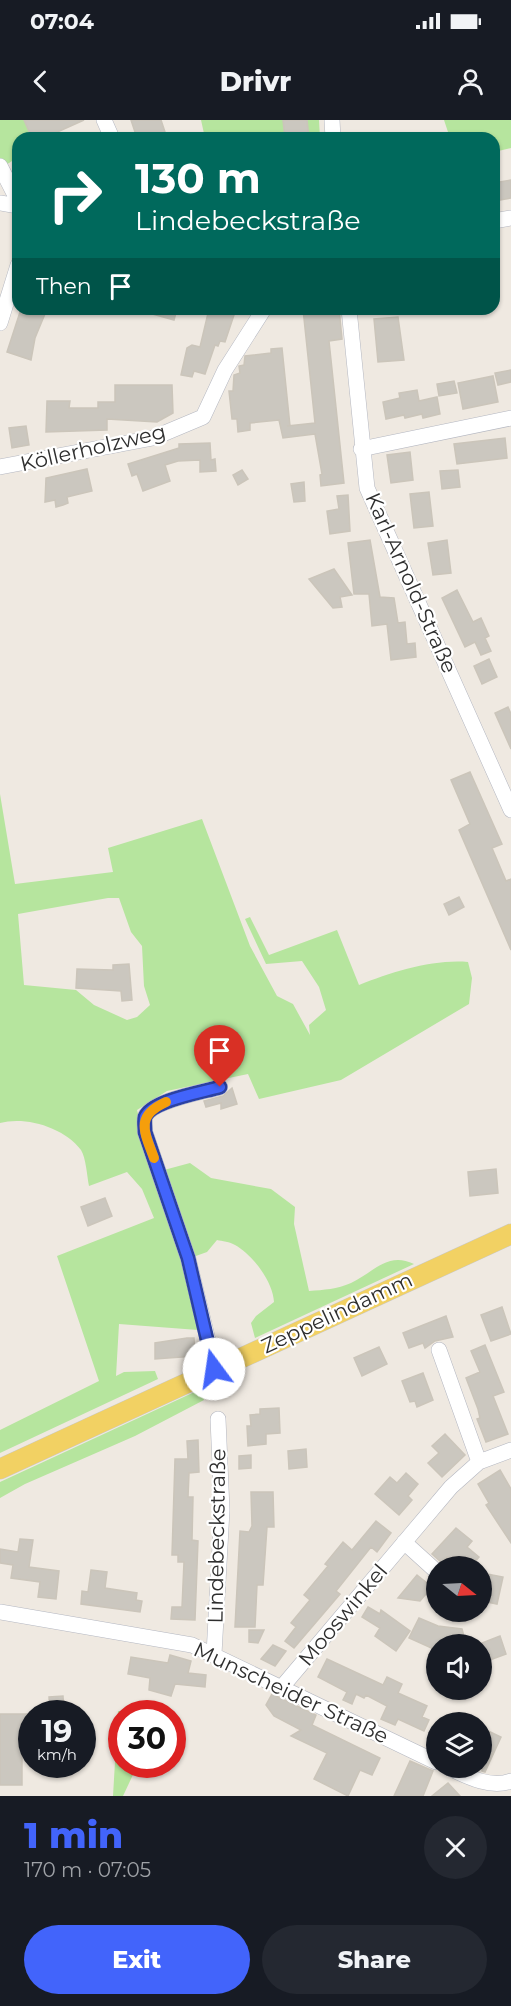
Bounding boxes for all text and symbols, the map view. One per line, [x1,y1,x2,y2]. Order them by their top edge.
text: 07:04 [30,8,94,35]
icon: back [24,65,57,98]
text: Drivr [220,65,291,98]
icon: person [454,65,487,98]
text: 130 m [135,152,261,204]
icon: right [36,156,114,234]
text: Lindebeckstraße [135,204,361,237]
icon: arrive [104,270,137,303]
text: Then [36,273,92,300]
street label: Köllerholzweg [18,419,168,476]
street label: Karl-Arnold-Straße [360,489,463,677]
pin [194,1025,245,1087]
icon: arrive [203,1034,236,1067]
street label: Zeppelindamm [257,1267,416,1359]
position arrow [182,1337,246,1401]
street label: Lindebeckstraße [202,1448,231,1624]
north arrow [426,1556,492,1622]
map controls [426,1556,492,1778]
street label: Mooswinkel [293,1559,392,1671]
button: sound [426,1634,492,1700]
street label: Munscheider Straße [190,1636,392,1749]
speed limit sign: 30 [108,1700,186,1778]
button: layers [426,1712,492,1778]
text: 19 [42,1713,72,1750]
text: km/h [37,1745,77,1764]
text: 1 min [24,1813,123,1857]
button: close [424,1816,487,1879]
text: 170 m · 07:05 [24,1858,151,1882]
button: Exit [24,1925,250,1994]
button: Share [262,1925,487,1994]

